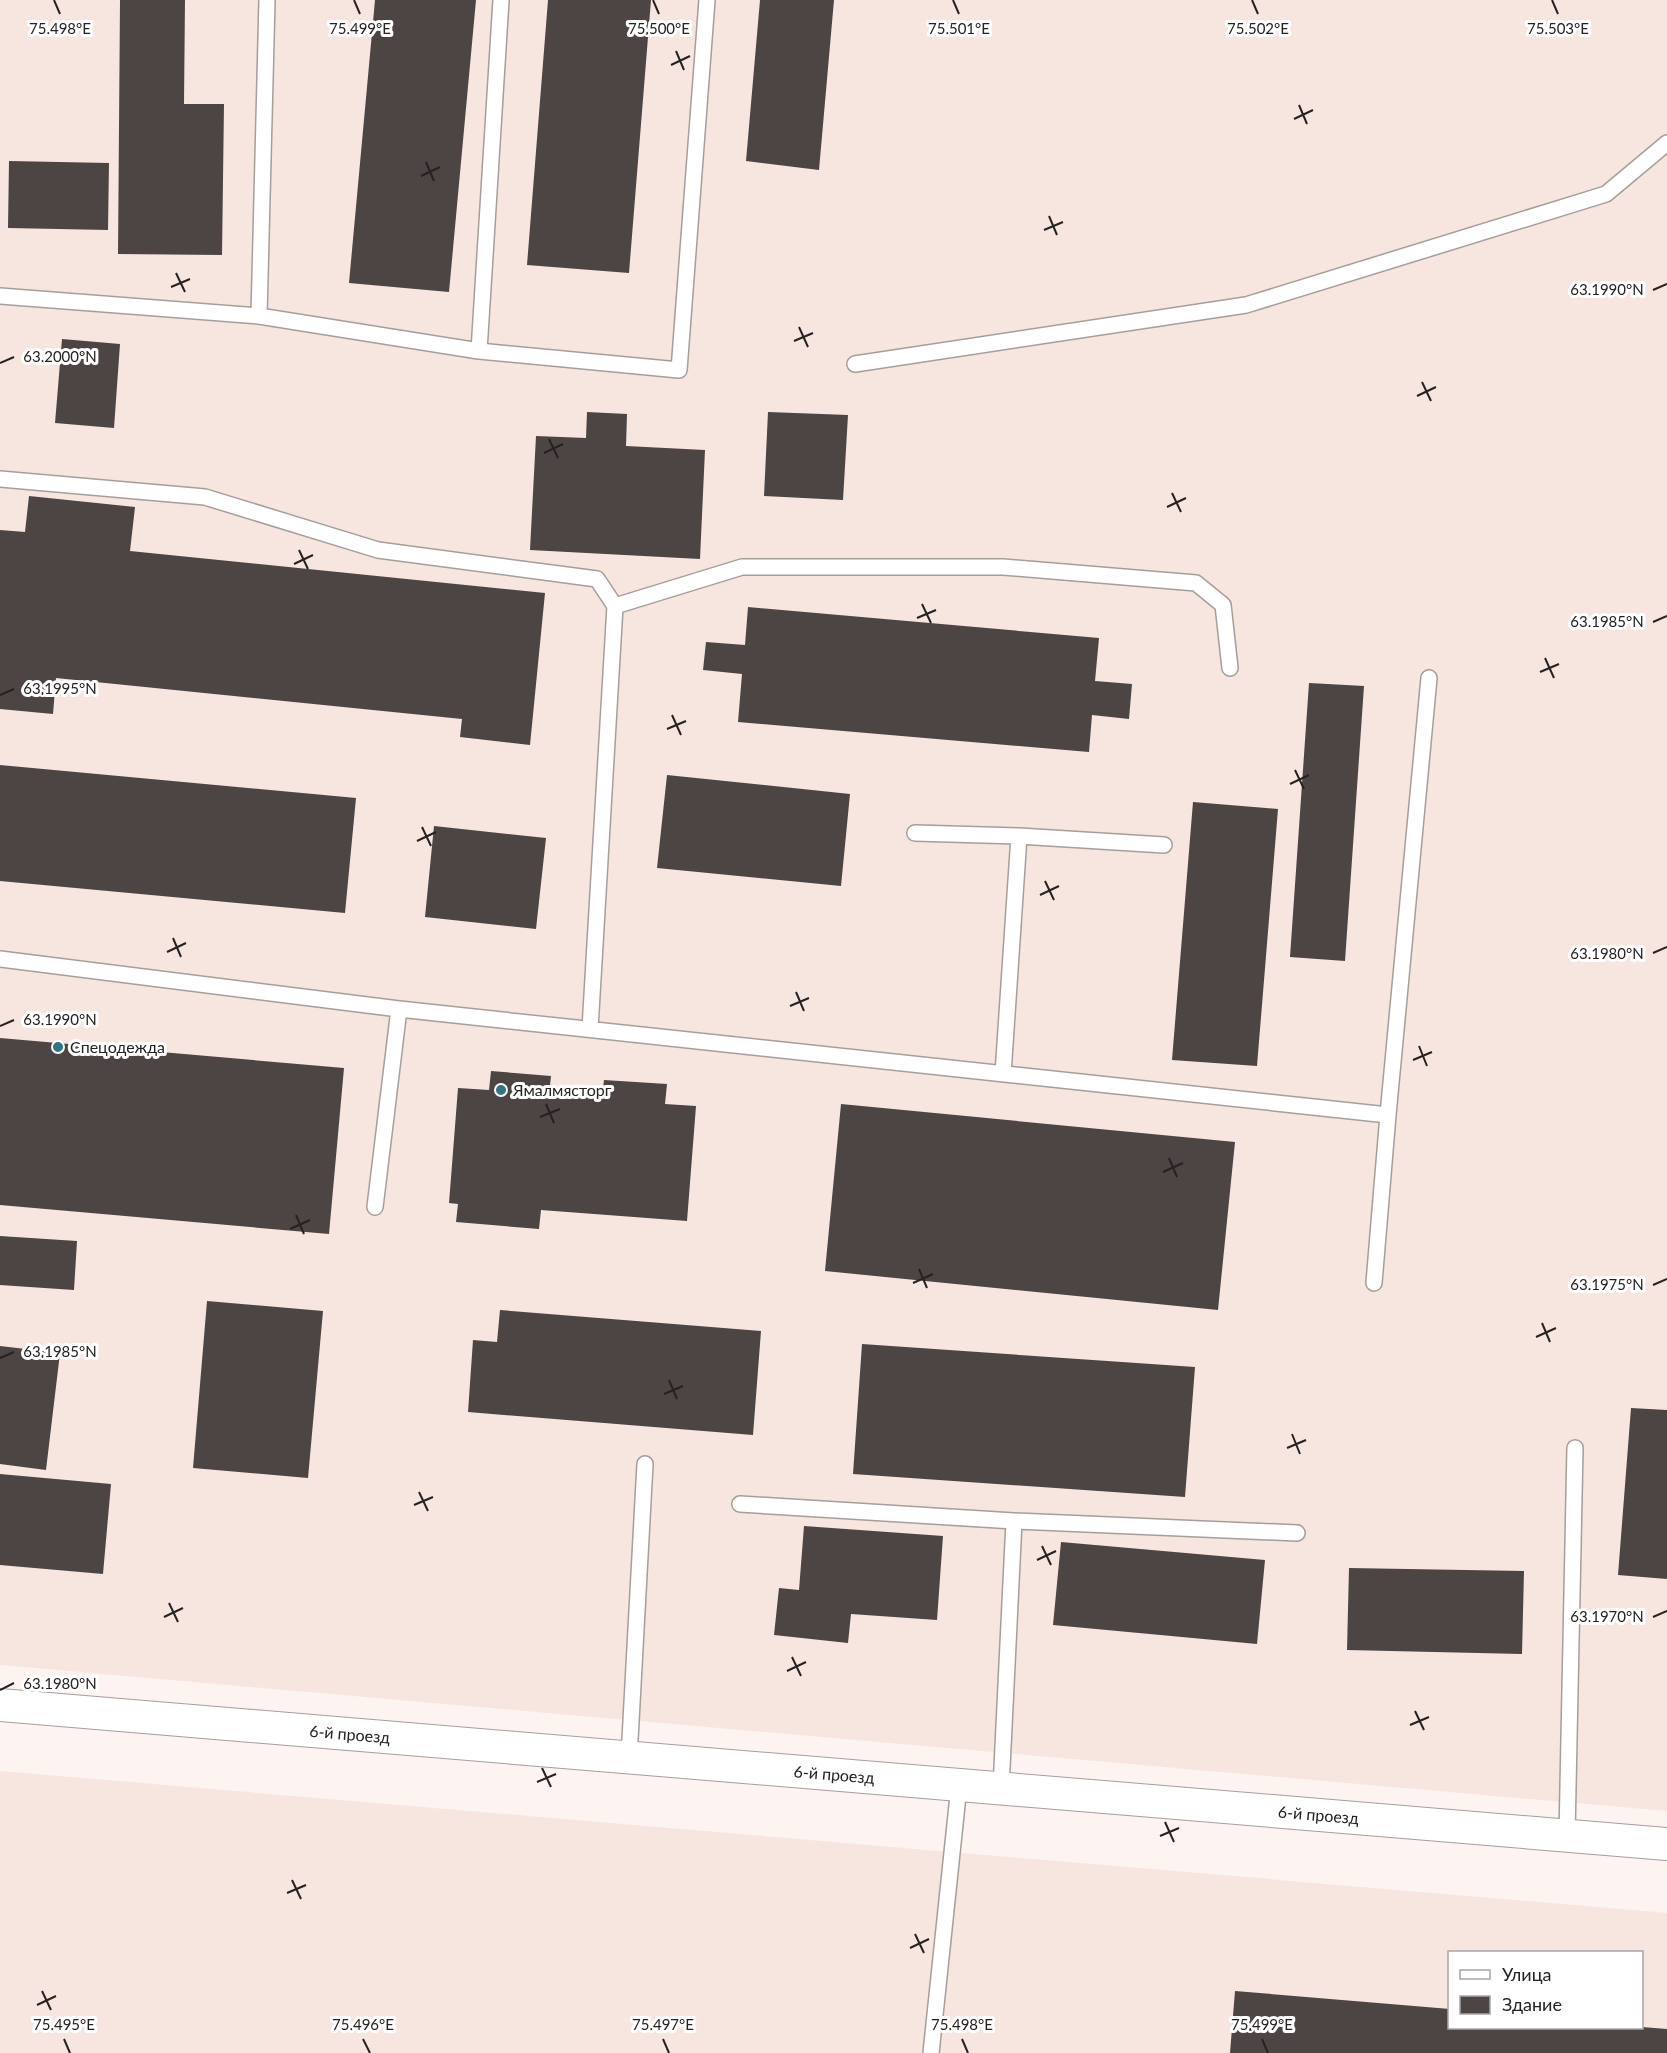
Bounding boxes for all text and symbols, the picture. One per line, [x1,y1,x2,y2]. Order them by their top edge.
text: 75.498°E [29,19,91,37]
text: 75.499°E [329,19,391,37]
text: 75.500°E [628,19,690,37]
text: 75.501°E [928,19,990,37]
text: 75.502°E [1227,19,1289,37]
text: 75.503°E [1527,19,1589,37]
text: 63.1990°N [1570,280,1644,298]
text: 63.2000°N [23,347,97,365]
text: 63.1985°N [1570,612,1644,630]
text: 63.1995°N [23,679,97,697]
text: 63.1980°N [1570,944,1644,962]
text: 63.1990°N [23,1010,97,1028]
place label: Спецодежда [70,1037,165,1056]
marker: Спецодежда [51,1040,65,1054]
place label: Ямалмясторг [512,1080,612,1099]
marker: Ямалмясторг [494,1083,508,1097]
text: 63.1975°N [1570,1275,1644,1293]
text: 63.1985°N [23,1342,97,1360]
text: 63.1970°N [1570,1607,1644,1625]
text: 63.1980°N [23,1674,97,1692]
street label: 6-й проезд [309,1721,391,1747]
street label: 6-й проезд [793,1761,875,1787]
street label: 6-й проезд [1277,1802,1360,1827]
legend [1448,1951,1643,2029]
text: Улица [1502,1963,1552,1985]
text: Здание [1502,1993,1562,2015]
text: 75.495°E [33,2015,95,2033]
text: 75.496°E [332,2015,394,2033]
text: 75.497°E [632,2015,694,2033]
text: 75.498°E [931,2015,993,2033]
text: 75.499°E [1231,2015,1293,2033]

